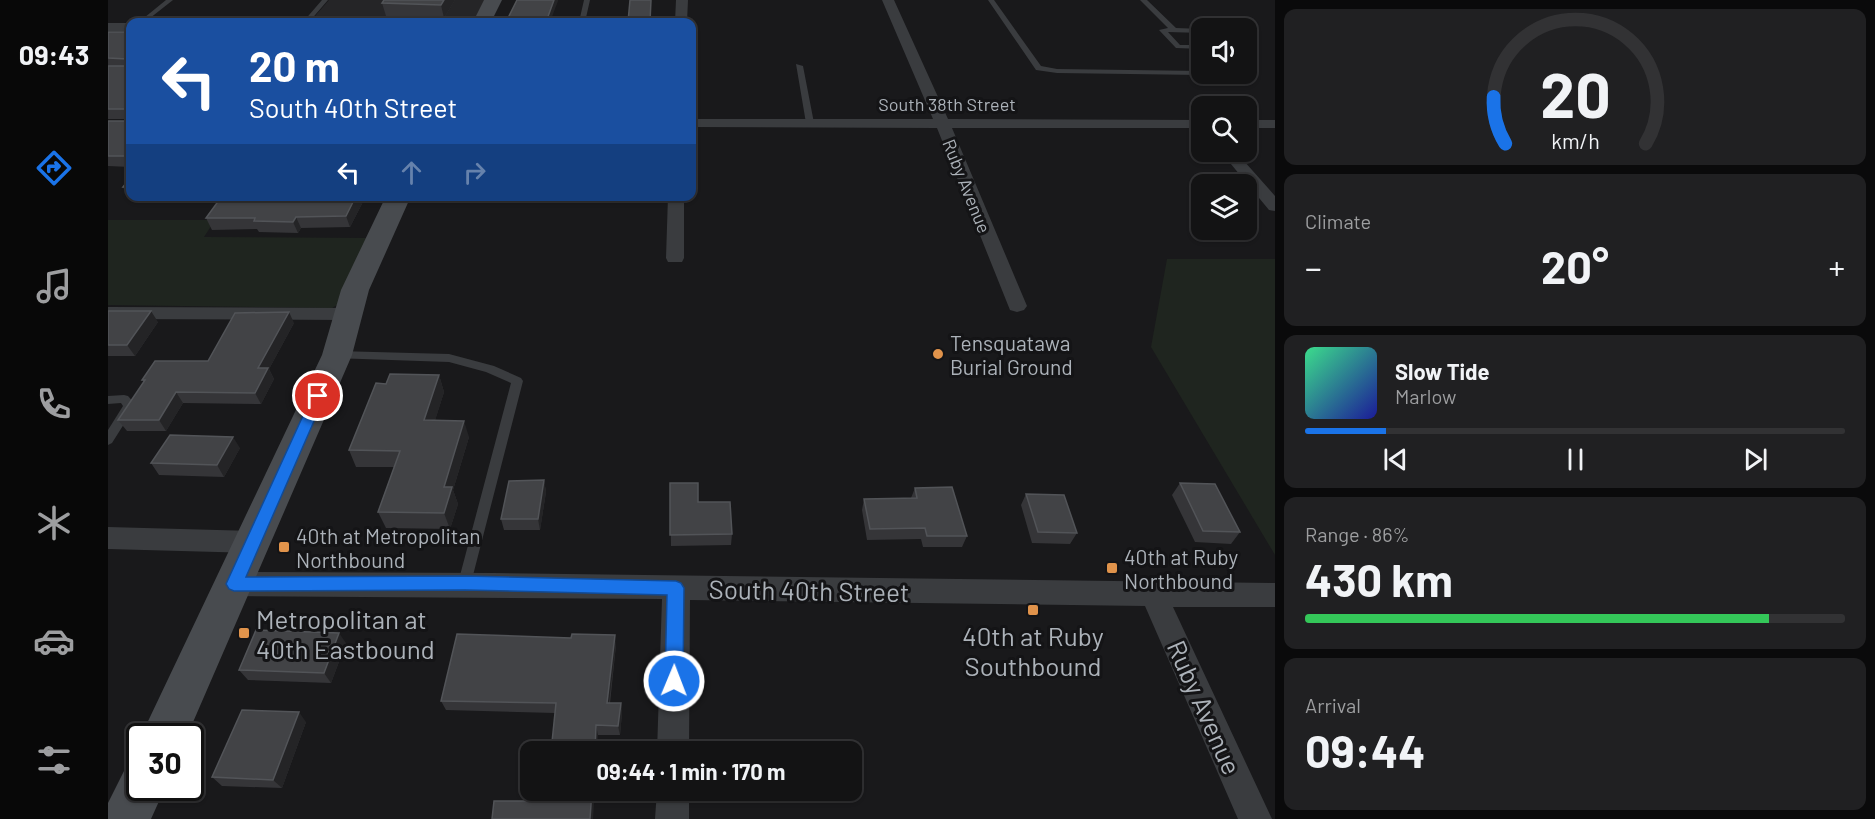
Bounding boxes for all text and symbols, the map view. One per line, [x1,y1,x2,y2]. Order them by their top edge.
map controls [1191,18,1257,240]
button: sound [1191,18,1257,84]
text: 09:43 [19,38,89,70]
text: 20 m [249,40,340,90]
icon: left [150,42,228,120]
text: 20 [1540,56,1610,130]
text: South 40th Street [249,91,457,123]
street label: South 38th Street [878,93,1016,115]
button: search [1191,96,1257,162]
text: km/h [1551,128,1599,153]
street label: Ruby Avenue [938,136,996,236]
icon: directions [33,147,75,189]
icon: left [332,156,365,189]
icon: ahead [395,156,428,189]
icon: right [458,156,491,189]
button: layers [1191,174,1257,240]
text: Climate [1305,209,1371,233]
text: 20° [1541,239,1609,293]
text: − [1305,247,1322,287]
text: + [1829,247,1845,287]
icon: music [33,265,75,307]
place label: Tensquatawa Burial Ground [950,330,1073,379]
marker: Tensquatawa Burial Ground [931,347,945,361]
text: Slow Tide [1395,358,1490,384]
pin [292,370,343,421]
icon: arrive [301,379,334,412]
icon: phone [33,383,75,425]
text: Marlow [1395,384,1456,408]
icon: previous [1379,443,1412,476]
icon: pause [1559,443,1592,476]
icon: next [1739,443,1772,476]
icon: climate [33,502,75,544]
text: Range · 86% [1305,522,1409,546]
place label: 40th at Metropolitan Northbound [296,523,481,572]
marker: 40th at Metropolitan Northbound [277,540,291,554]
place label: 40th at Ruby Northbound [1124,544,1238,593]
text: 430 km [1305,552,1453,606]
marker: 40th at Ruby Northbound [1105,561,1119,575]
street label: South 40th Street [708,573,910,607]
place label: Metropolitan at 40th Eastbound [256,603,435,664]
marker: 40th at Ruby Southbound [1026,603,1040,617]
icon: car [33,620,75,662]
place label: 40th at Ruby Southbound [962,620,1104,681]
marker: Metropolitan at 40th Eastbound [237,626,251,640]
street label: Ruby Avenue [1162,635,1248,779]
position arrow [642,649,706,713]
text: Arrival [1305,693,1361,717]
speed limit sign: 30 [126,723,204,801]
text: 09:44 [1305,723,1425,777]
icon: filters [33,739,75,781]
text: 09:44 · 1 min · 170 m [596,758,786,784]

